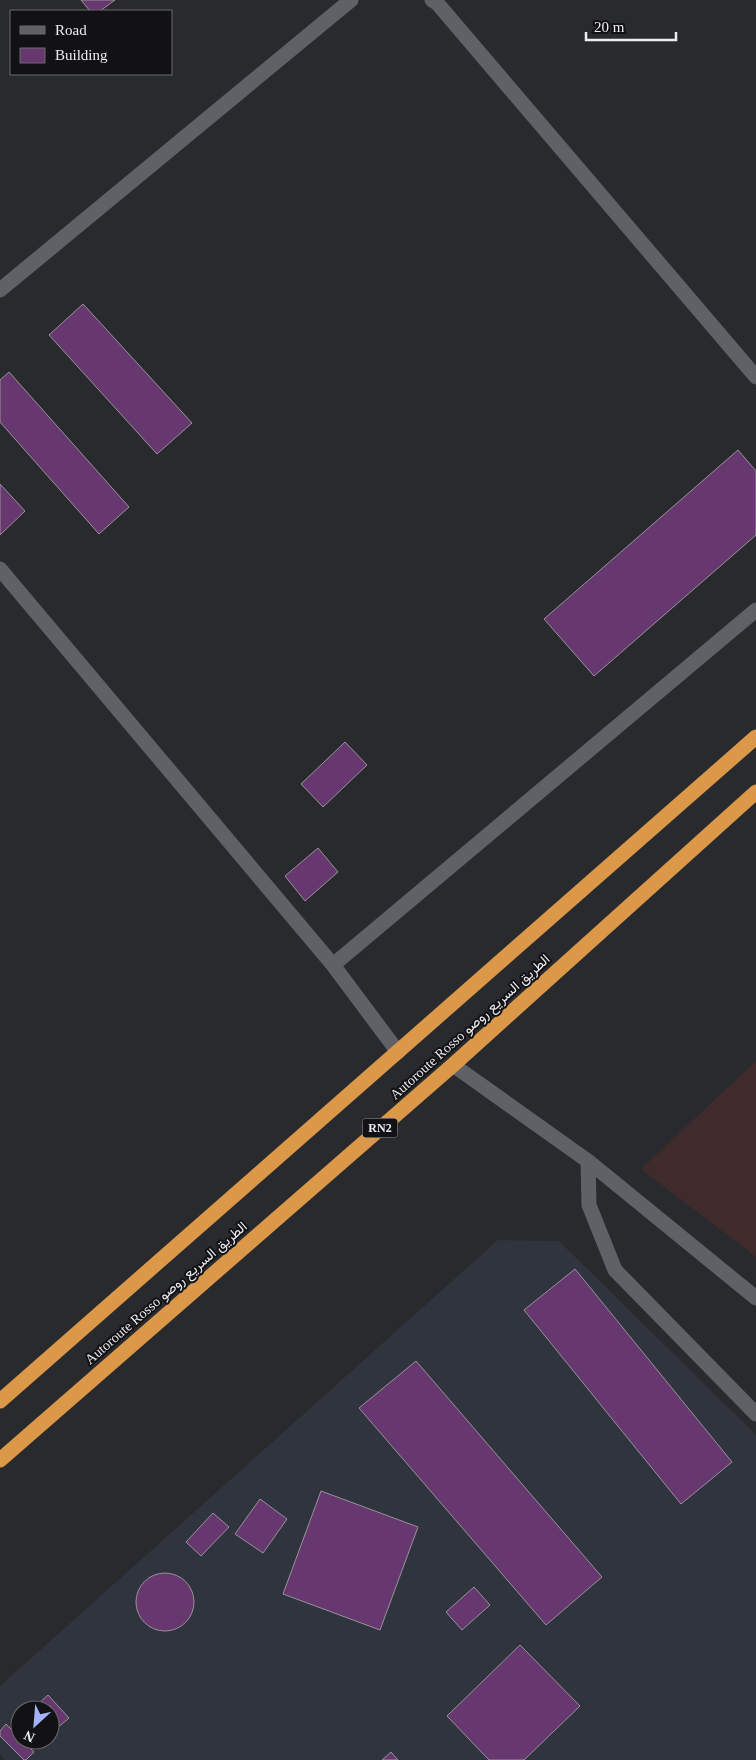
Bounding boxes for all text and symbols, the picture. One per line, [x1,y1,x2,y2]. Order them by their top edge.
legend [10,10,172,75]
scale bar [586,10,676,42]
text: 20 m [594,19,625,35]
text: Road [55,22,87,38]
text: Building [55,47,108,63]
street label: Autoroute Rosso الطريق السريع روصو [387,951,555,1105]
road number: RN2 [362,1118,398,1138]
street label: Autoroute Rosso الطريق السريع روصو [82,1219,252,1370]
north arrow [10,1700,60,1750]
text: N [22,1727,37,1745]

